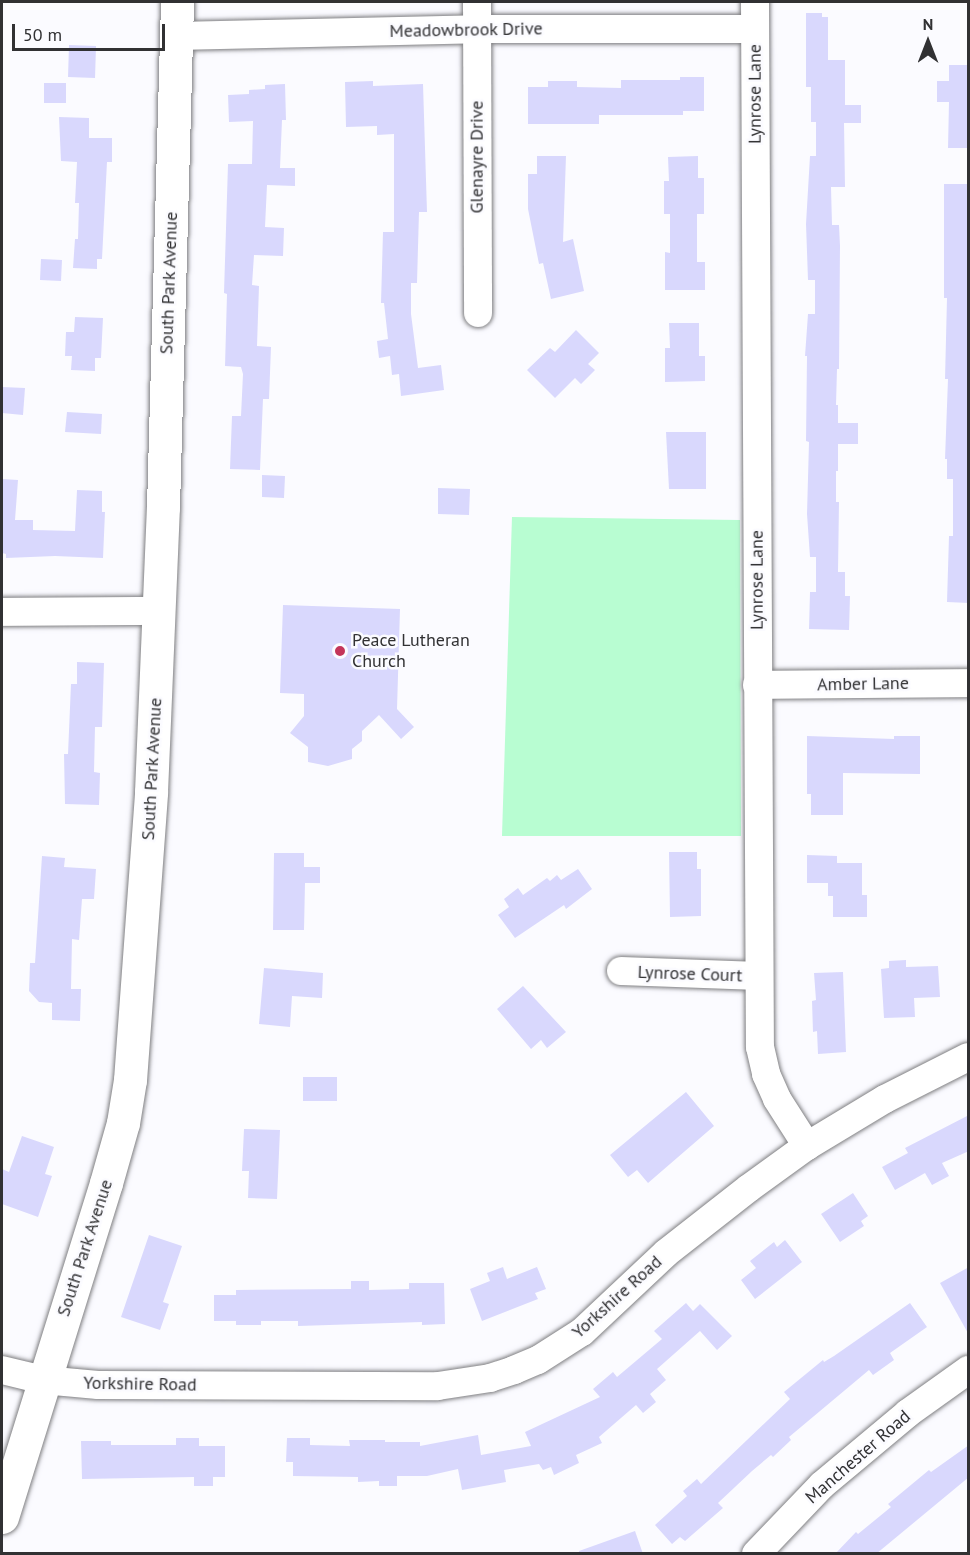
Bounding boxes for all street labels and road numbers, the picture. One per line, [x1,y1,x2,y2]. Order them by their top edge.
street label: Meadowbrook Drive [389,18,543,42]
street label: Lynrose Lane [744,44,766,144]
street label: Glenayre Drive [466,101,488,213]
street label: South Park Avenue [156,211,182,355]
street label: Lynrose Lane [746,530,768,630]
street label: Amber Lane [817,672,909,696]
street label: South Park Avenue [137,697,167,841]
street label: Lynrose Court [637,961,743,987]
street label: South Park Avenue [53,1176,117,1320]
street label: Yorkshire Road [568,1251,666,1343]
street label: Yorkshire Road [83,1372,197,1396]
street label: Manchester Road [801,1406,915,1508]

